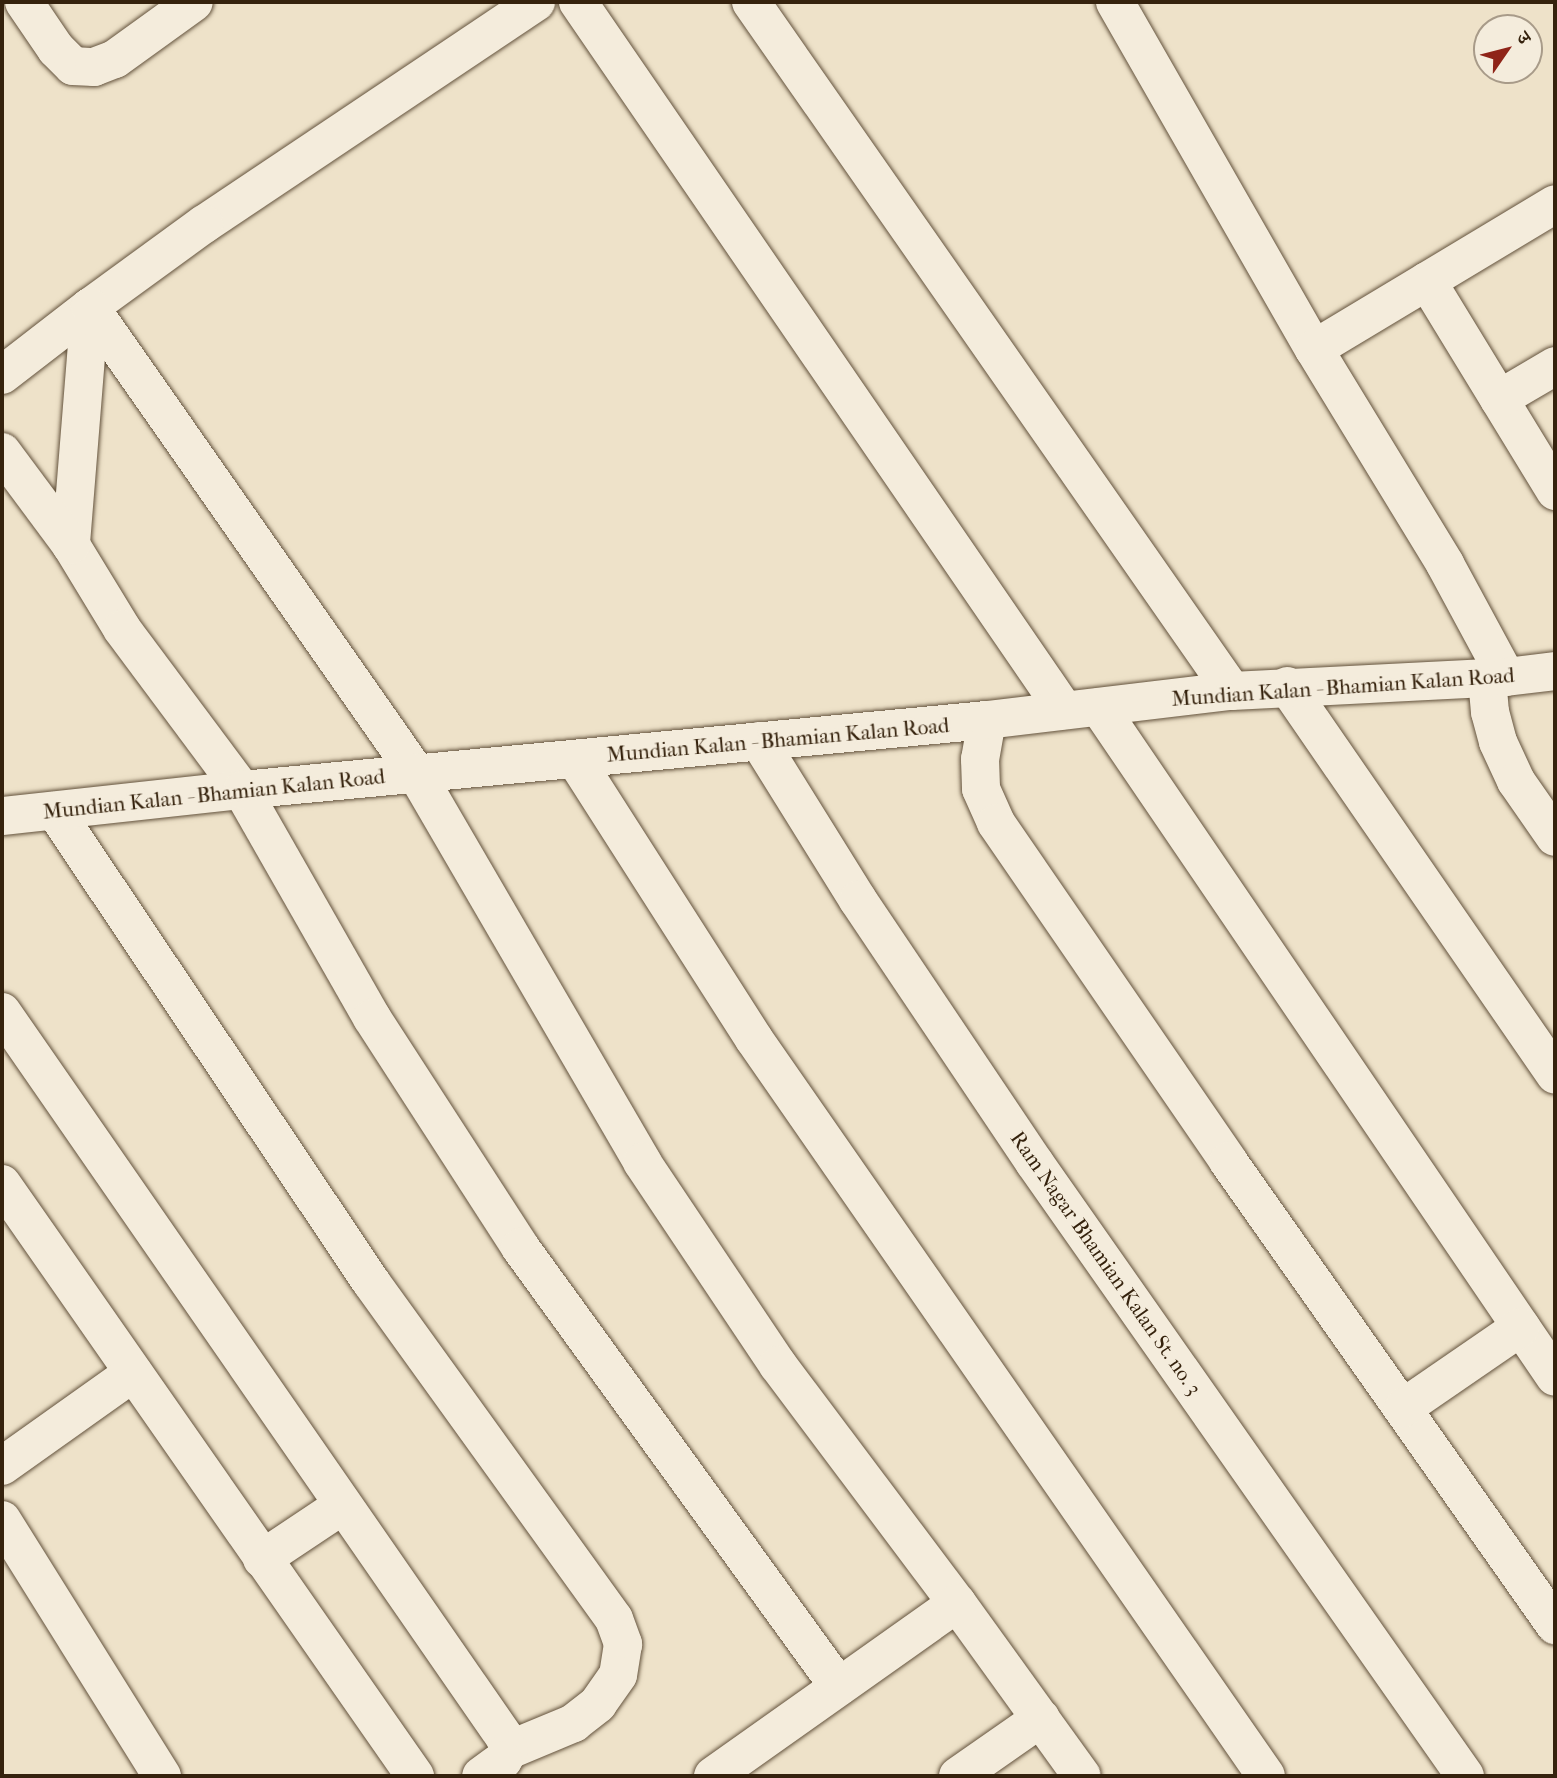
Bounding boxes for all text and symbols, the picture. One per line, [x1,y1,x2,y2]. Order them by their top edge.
north arrow [1473,14,1543,84]
text: उ [1512,28,1535,48]
street label: Mundian Kalan - Bhamian Kalan Road [1171,662,1515,712]
street label: Mundian Kalan - Bhamian Kalan Road [606,712,950,768]
street label: Mundian Kalan - Bhamian Kalan Road [42,764,386,824]
street label: Ram Nagar Bhamian Kalan St. no. 3 [1005,1126,1207,1400]

